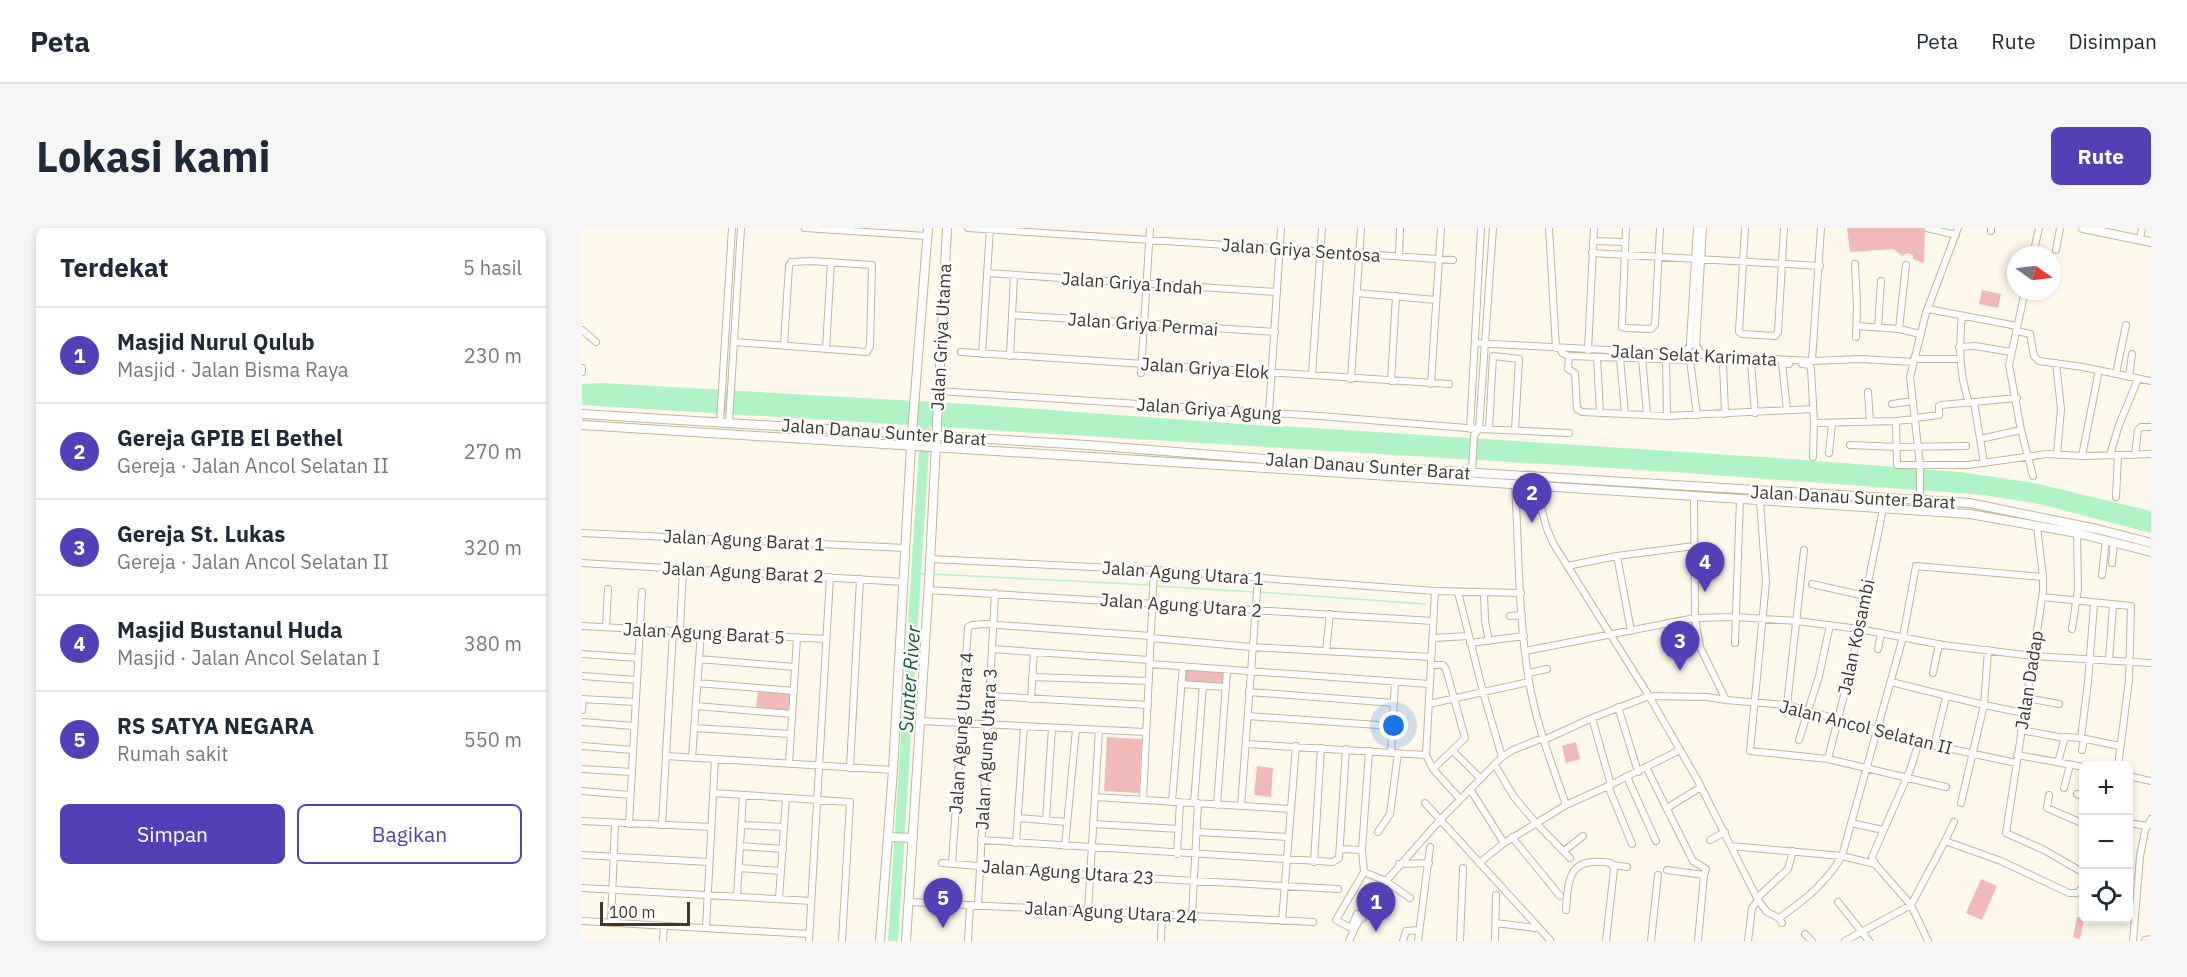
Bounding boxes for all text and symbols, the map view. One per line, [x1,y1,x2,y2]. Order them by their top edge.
text: Peta [30,23,90,60]
text: Peta [1916,27,1958,55]
text: Rute [1991,27,2036,55]
text: Disimpan [2069,27,2157,55]
button: Rute [2051,127,2151,185]
text: Lokasi kami [36,129,270,184]
street label: Jalan Griya Sentosa [1221,233,1382,267]
north arrow [2007,246,2061,300]
text: Terdekat [60,250,169,284]
text: 5 hasil [463,254,522,281]
street label: Jalan Griya Utama [926,262,956,411]
street label: Jalan Griya Indah [1061,267,1203,299]
street label: Jalan Griya Permai [1067,307,1219,341]
text: Masjid Nurul Qulub [117,327,315,356]
street label: Jalan Selat Karimata [1610,339,1778,371]
text: 1 [74,342,86,369]
text: 230 m [464,342,522,369]
street label: Jalan Griya Elok [1140,352,1271,384]
text: Masjid · Jalan Bisma Raya [117,356,349,383]
street label: Jalan Griya Agung [1136,392,1283,426]
street label: Jalan Danau Sunter Barat [781,413,987,451]
text: Gereja GPIB El Bethel [117,423,343,452]
text: 2 [74,438,86,465]
text: 270 m [464,438,522,465]
street label: Jalan Danau Sunter Barat [1265,447,1471,485]
text: Gereja · Jalan Ancol Selatan II [117,452,389,479]
pin: 2 [1512,474,1552,523]
street label: Jalan Danau Sunter Barat [1750,480,1956,514]
text: Gereja St. Lukas [117,519,285,548]
street label: Jalan Agung Barat 1 [663,524,825,556]
text: 3 [74,534,86,561]
text: 320 m [464,534,522,561]
pin: 4 [1686,542,1724,592]
text: Gereja · Jalan Ancol Selatan II [117,548,389,575]
street label: Jalan Agung Barat 2 [662,556,824,588]
street label: Jalan Agung Utara 1 [1101,556,1265,590]
street label: Jalan Kosambi [1832,577,1880,697]
street label: Jalan Agung Utara 2 [1099,588,1263,622]
text: Masjid Bustanul Huda [117,615,342,644]
street label: Jalan Agung Barat 5 [623,617,785,649]
pin: 3 [1660,622,1700,671]
water label: Sunter River [892,624,926,734]
street label: Jalan Dadap [2010,629,2048,731]
text: 4 [74,630,86,657]
text: 380 m [464,630,522,657]
text: Masjid · Jalan Ancol Selatan I [117,644,380,671]
street label: Jalan Agung Utara 4 [944,651,978,815]
street label: Jalan Agung Utara 3 [970,667,1002,831]
street label: Jalan Ancol Selatan II [1777,694,1955,760]
text: RS SATYA NEGARA [117,711,314,740]
your location [1379,711,1408,740]
text: 5 [74,726,86,753]
text: 550 m [464,726,522,753]
text: Rumah sakit [117,740,228,767]
map controls [2079,761,2133,923]
button: + [2079,761,2133,815]
button: Simpan [60,804,285,864]
button: Bagikan [297,804,522,864]
button: − [2079,815,2133,869]
street label: Jalan Agung Utara 23 [981,854,1155,890]
button: locate [2079,869,2133,923]
pin: 5 [924,878,962,928]
pin: 1 [1356,882,1396,932]
street label: Jalan Agung Utara 24 [1024,896,1198,928]
scale bar [600,899,690,926]
text: 100 m [609,902,656,922]

